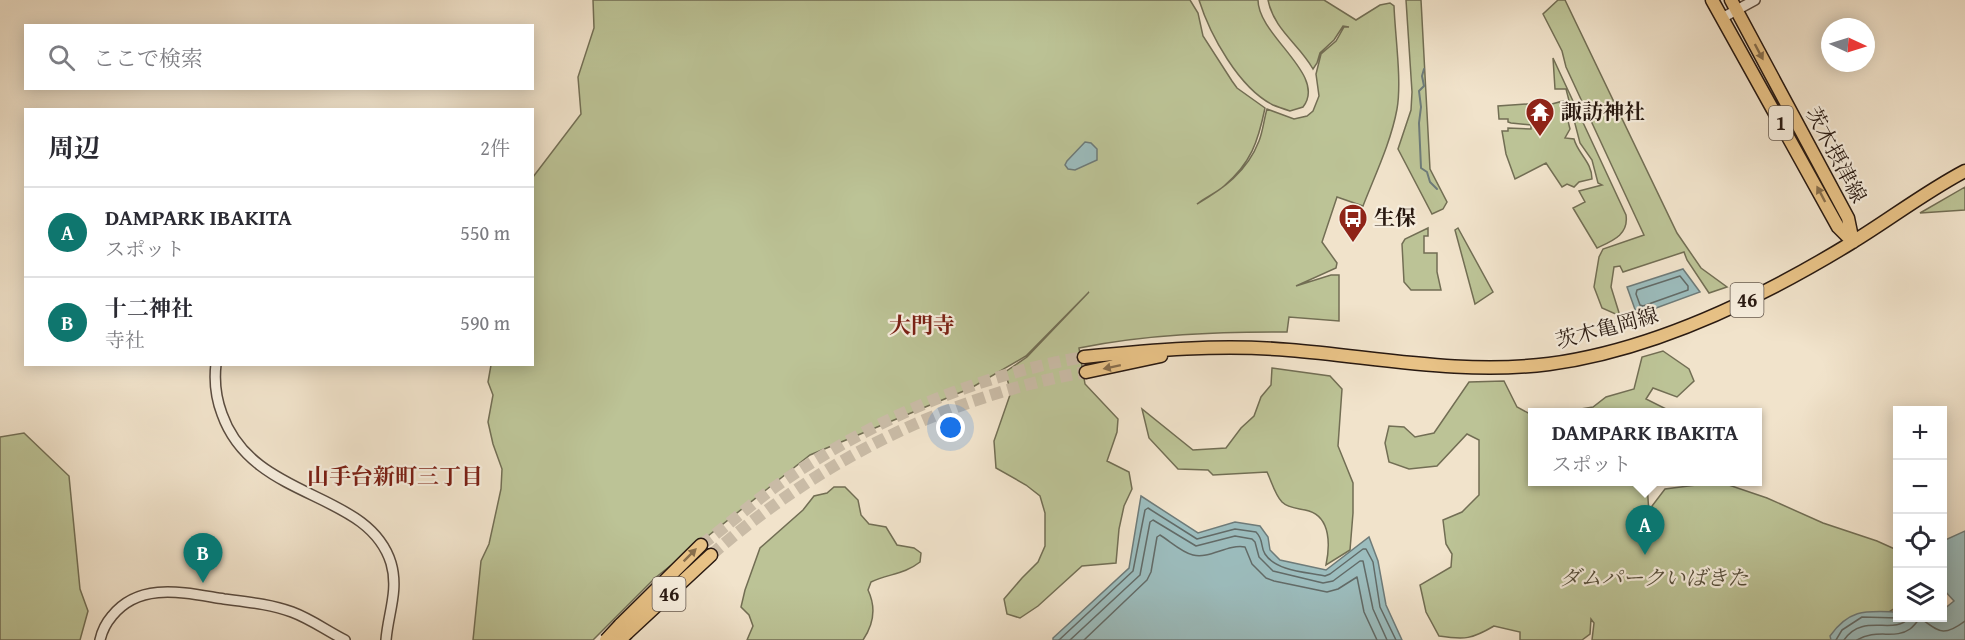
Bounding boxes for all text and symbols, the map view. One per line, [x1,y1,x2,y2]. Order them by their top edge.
north arrow [1821,18,1875,72]
search box [24,24,534,90]
icon: search [45,41,78,74]
text: ここで検索 [93,42,203,74]
one-way arrow [1754,43,1764,60]
temple icon: 諏訪神社 [1524,96,1556,138]
place label: 諏訪神社 [1561,96,1645,127]
street label: 茨木摂津線 [1798,101,1875,208]
road number: 1 [1769,106,1793,140]
text: 周辺 [48,128,100,167]
text: 2件 [480,133,510,162]
one-way arrow [1816,185,1826,203]
text: DAMPARK IBAKITA [105,201,292,233]
bus stop icon: 生保 [1337,202,1369,244]
place label: 生保 [1374,202,1416,233]
text: A [61,218,74,247]
text: 550 m [460,218,510,247]
text: スポット [105,234,185,263]
road number: 46 [1730,283,1764,317]
text: 十二神社 [105,292,193,324]
street label: 茨木亀岡線 [1552,299,1662,356]
text: B [61,308,74,337]
text: 590 m [460,308,510,337]
district label: 大門寺 [889,309,955,341]
text: 寺社 [105,325,145,354]
one-way arrow [1102,363,1121,372]
map controls [1893,406,1947,622]
button: + [1893,406,1947,460]
popup [1528,408,1762,486]
your location [936,413,965,442]
text: DAMPARK IBAKITA [1552,416,1738,448]
text: スポット [1552,449,1632,478]
district label: 山手台新町三丁目 [307,460,483,492]
button: − [1893,460,1947,514]
pin: A [1626,506,1664,555]
button: locate [1893,514,1947,568]
pin: B [184,534,222,583]
one-way arrow [683,548,698,562]
park label: ダムパークいばきた [1560,562,1749,593]
button: layers [1893,568,1947,622]
road number: 46 [652,577,686,611]

